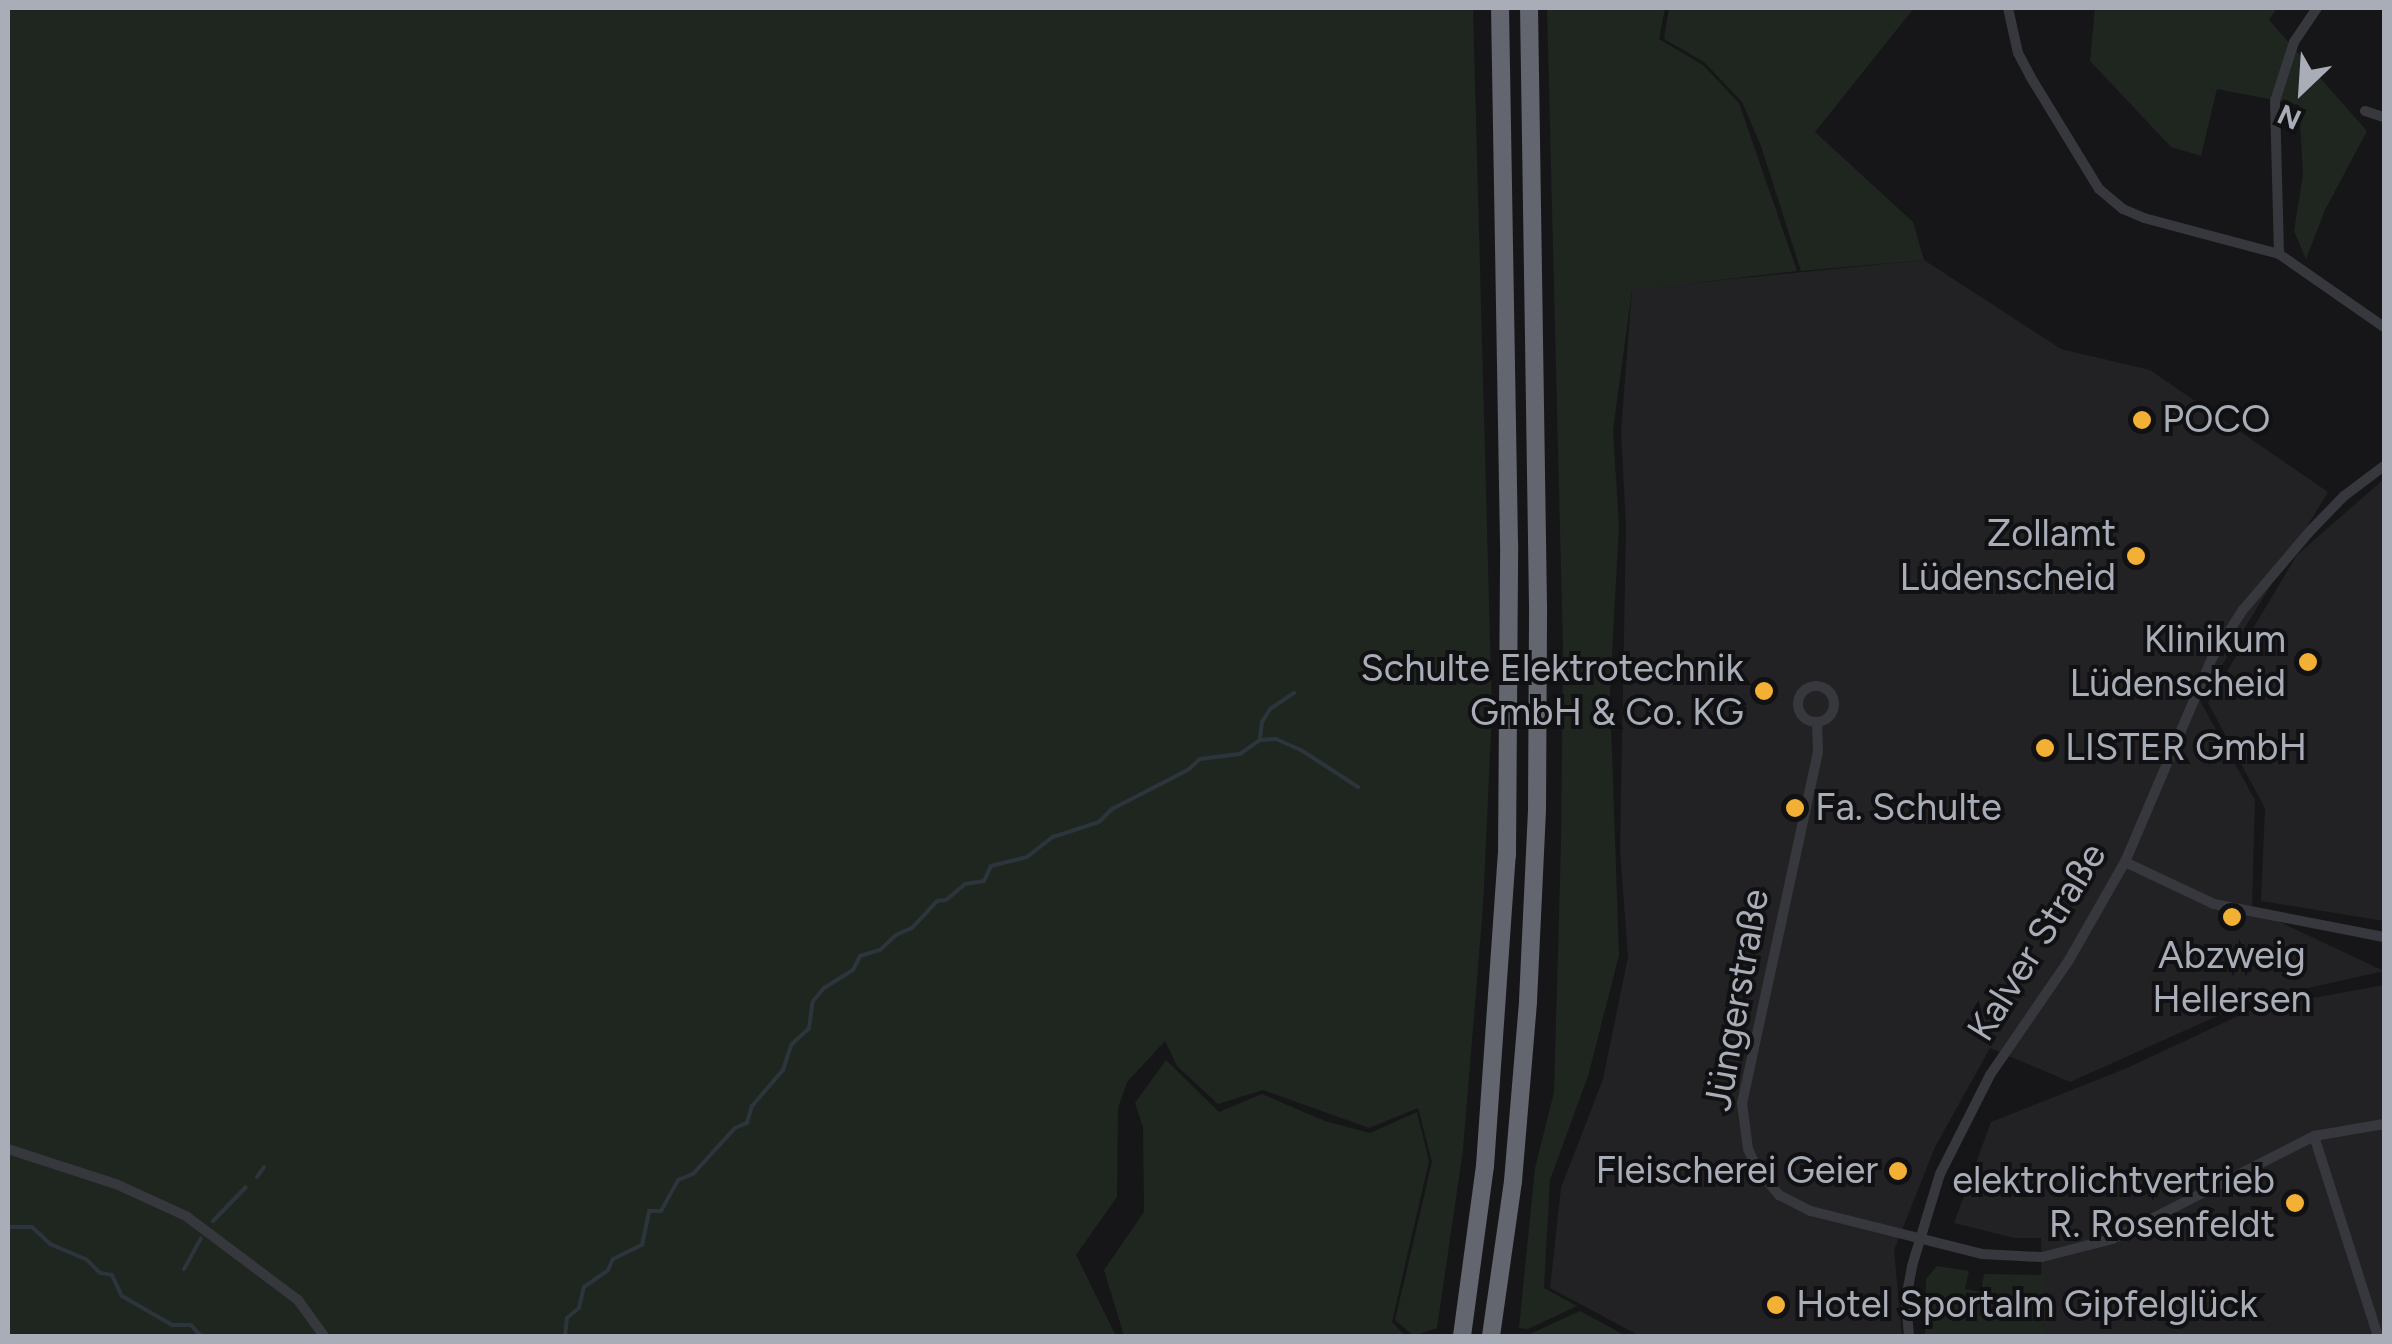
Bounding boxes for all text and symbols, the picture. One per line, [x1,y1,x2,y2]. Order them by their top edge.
north arrow [2252,40,2352,140]
text: N [2272,97,2306,137]
place label: POCO [2162,397,2270,443]
marker: POCO [2131,409,2153,431]
place label: Zollamt Lüdenscheid [1900,511,2116,600]
marker: Zollamt Lüdenscheid [2125,545,2147,567]
place label: Klinikum Lüdenscheid [2070,617,2286,706]
place label: Schulte Elektrotechnik GmbH & Co. KG [1360,646,1744,736]
marker: Klinikum Lüdenscheid [2295,649,2321,675]
marker: Schulte Elektrotechnik GmbH & Co. KG [1753,680,1775,702]
place label: LISTER GmbH [2065,725,2307,771]
marker: LISTER GmbH [2034,737,2056,759]
place label: Fa. Schulte [1815,785,2002,831]
marker: Fa. Schulte [1784,797,1806,819]
street label: Kalver Straße [1958,835,2116,1049]
street label: Jüngerstraße [1695,886,1779,1114]
marker: Abzweig Hellersen [2221,906,2243,928]
place label: Abzweig Hellersen [2152,933,2312,1022]
place label: Fleischerei Geier [1595,1148,1878,1194]
place label: elektrolichtvertrieb R. Rosenfeldt [1952,1158,2275,1248]
marker: Fleischerei Geier [1887,1160,1909,1182]
marker: elektrolichtvertrieb R. Rosenfeldt [2284,1192,2306,1214]
place label: Hotel Sportalm Gipfelglück [1796,1282,2258,1328]
marker: Hotel Sportalm Gipfelglück [1765,1294,1787,1316]

